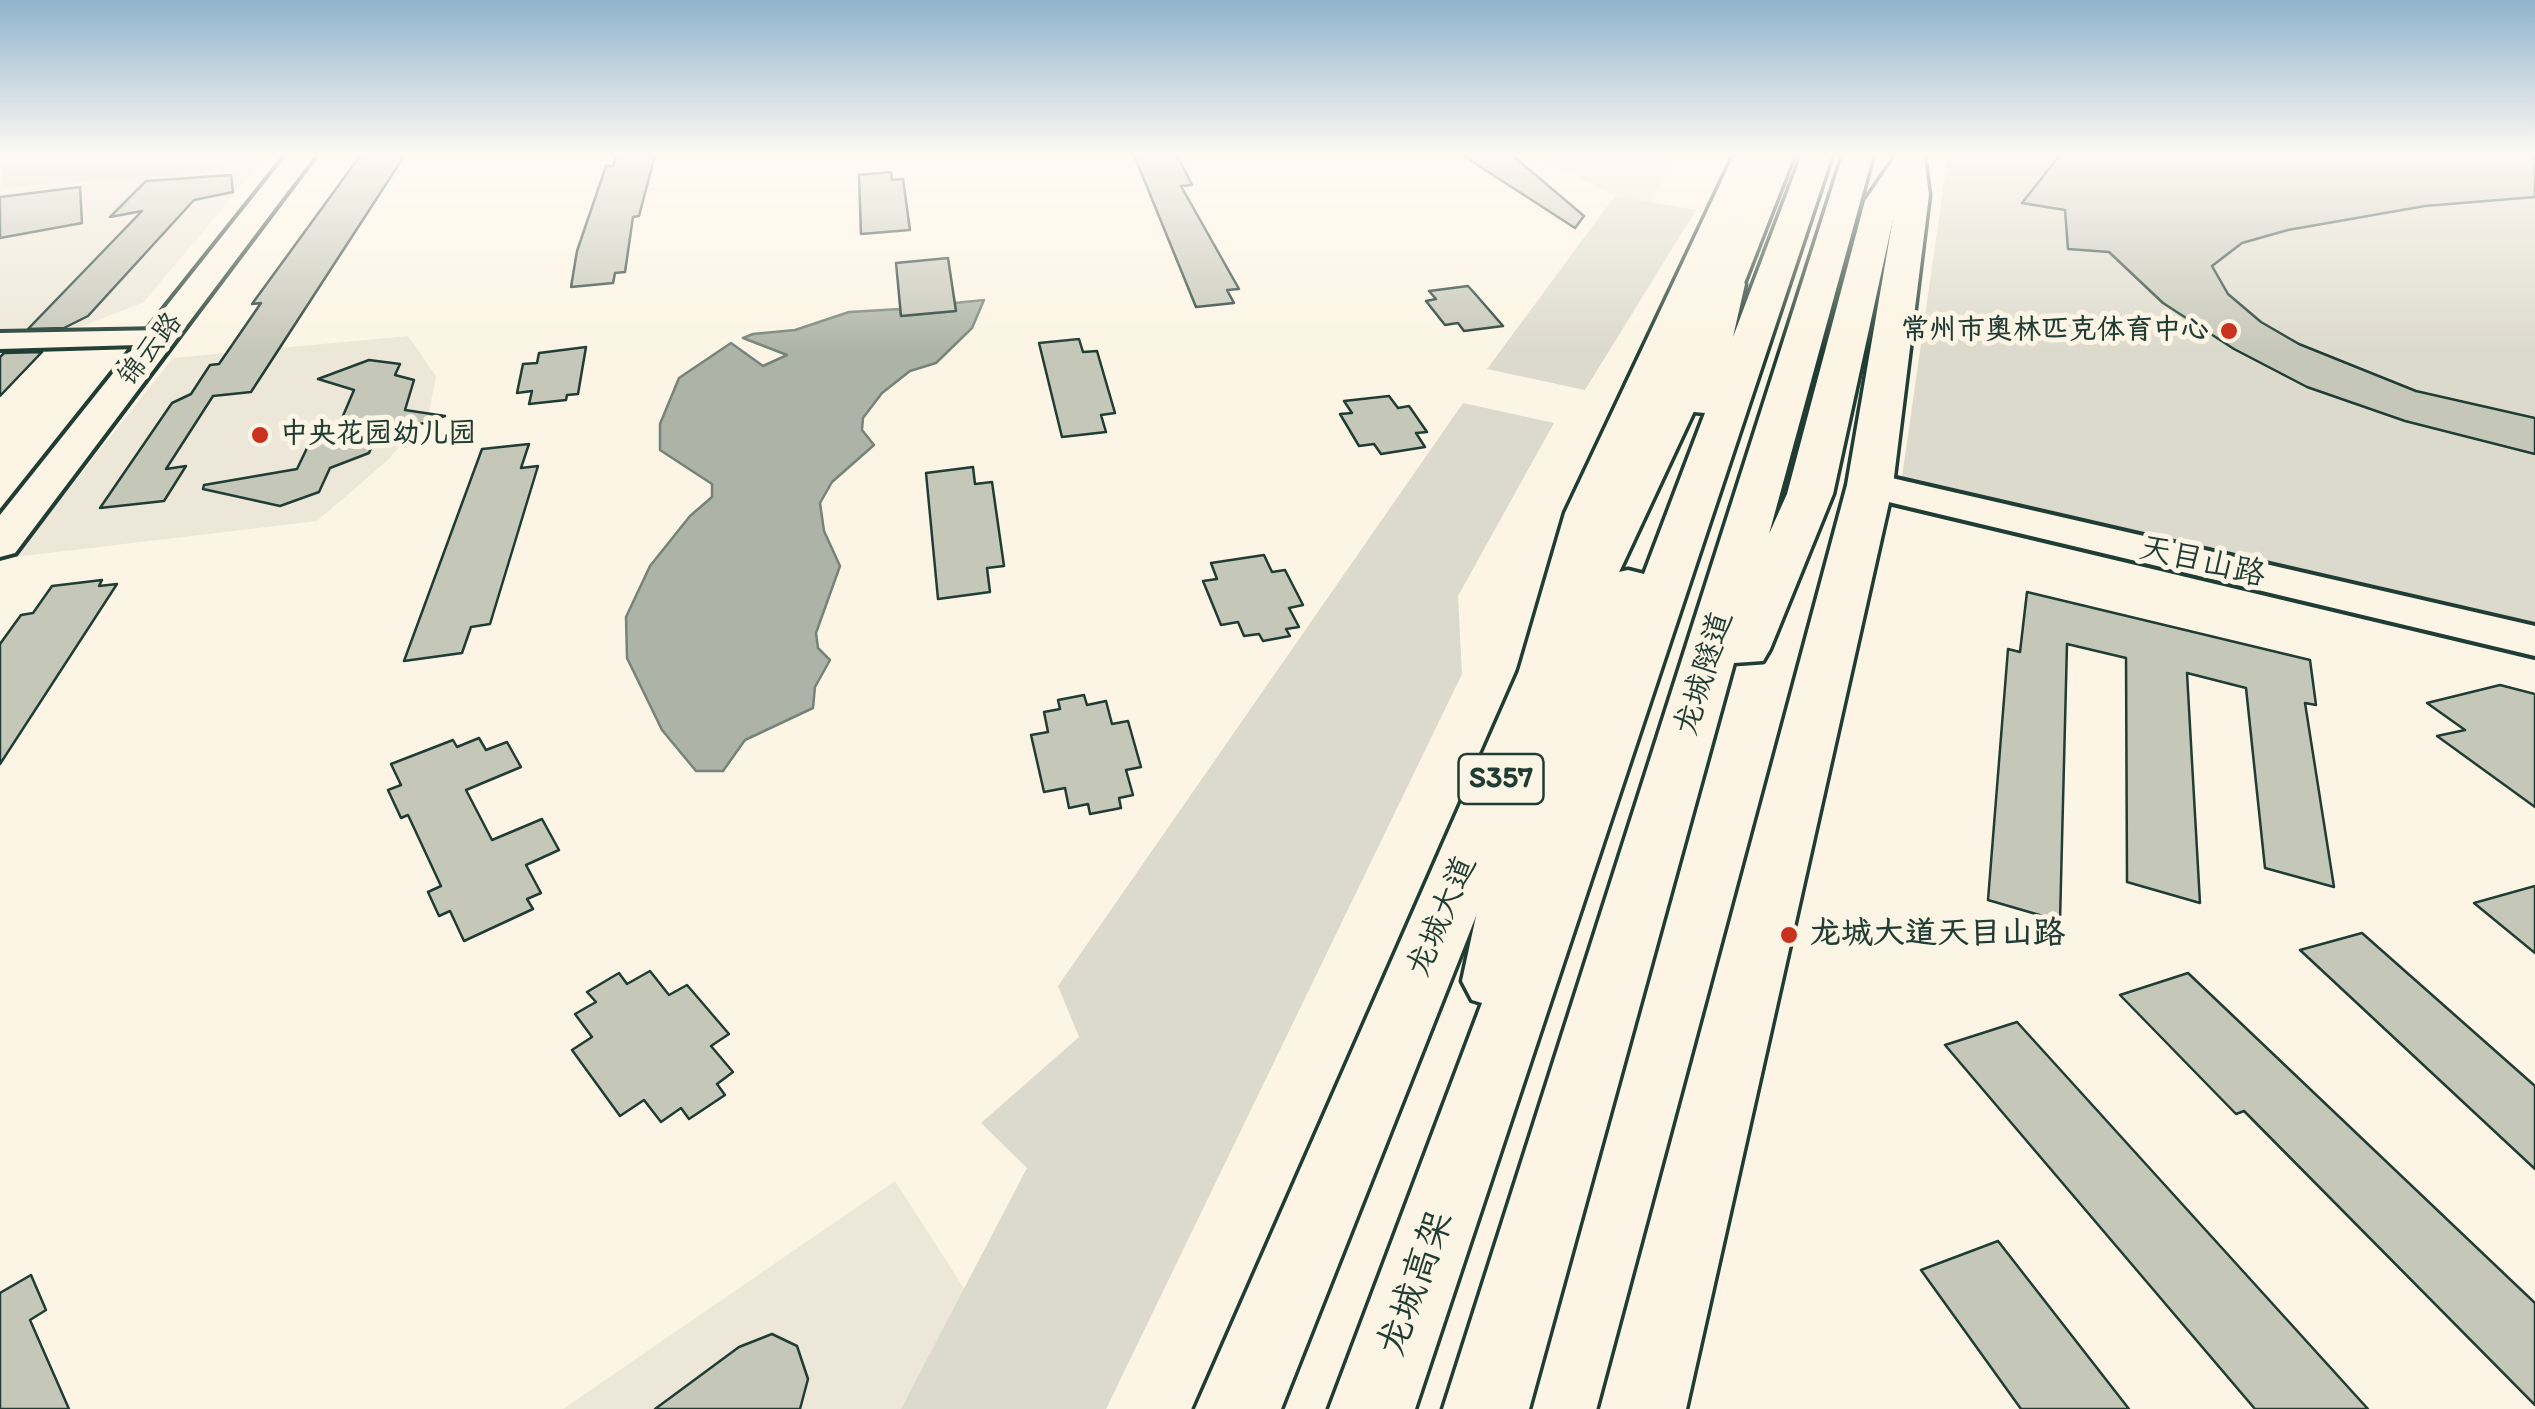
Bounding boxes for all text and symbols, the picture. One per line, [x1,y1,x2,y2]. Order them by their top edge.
street label: 锦云路 [112,307,190,393]
place label: 常州市奥林匹克体育中心 [1901,314,2209,348]
marker: 常州市奥林匹克体育中心 [2218,320,2240,342]
place label: 中央花园幼儿园 [280,418,476,452]
marker: 中央花园幼儿园 [249,424,271,446]
street label: 天目山路 [2135,530,2269,596]
street label: 龙城隧道 [1668,607,1742,741]
road number: S357 [1458,754,1544,804]
street label: 龙城大道 [1400,851,1486,983]
place label: 龙城大道天目山路 [1809,916,2065,954]
marker: 龙城大道天目山路 [1778,924,1800,946]
street label: 龙城高架 [1370,1205,1464,1363]

